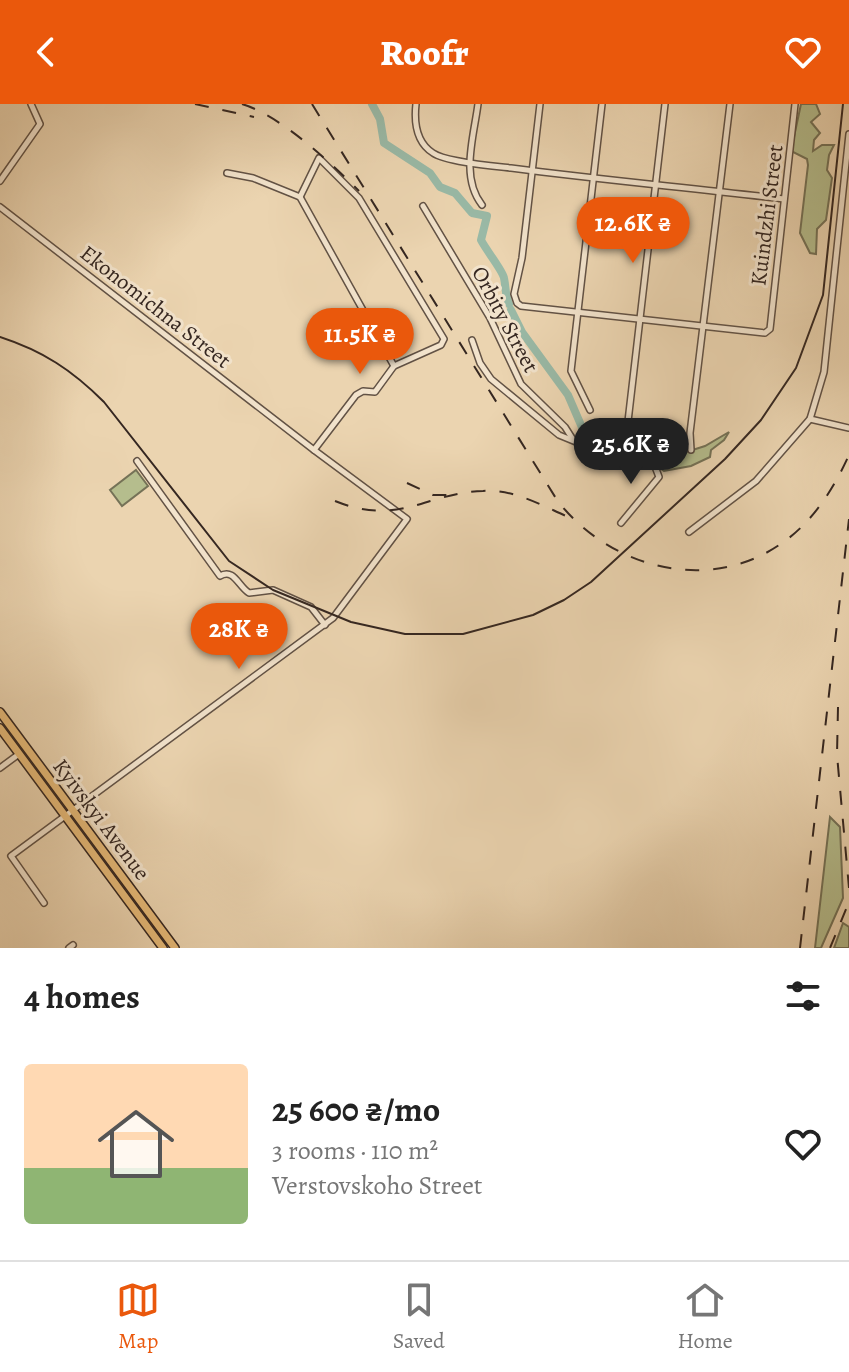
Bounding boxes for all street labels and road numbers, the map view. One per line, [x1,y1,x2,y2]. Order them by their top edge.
street label: Kuindzhi Street [743,143,791,287]
street label: Ekonomichna Street [74,238,237,375]
street label: Orbity Street [465,261,546,378]
street label: Kyivskyi Avenue [46,753,157,886]

